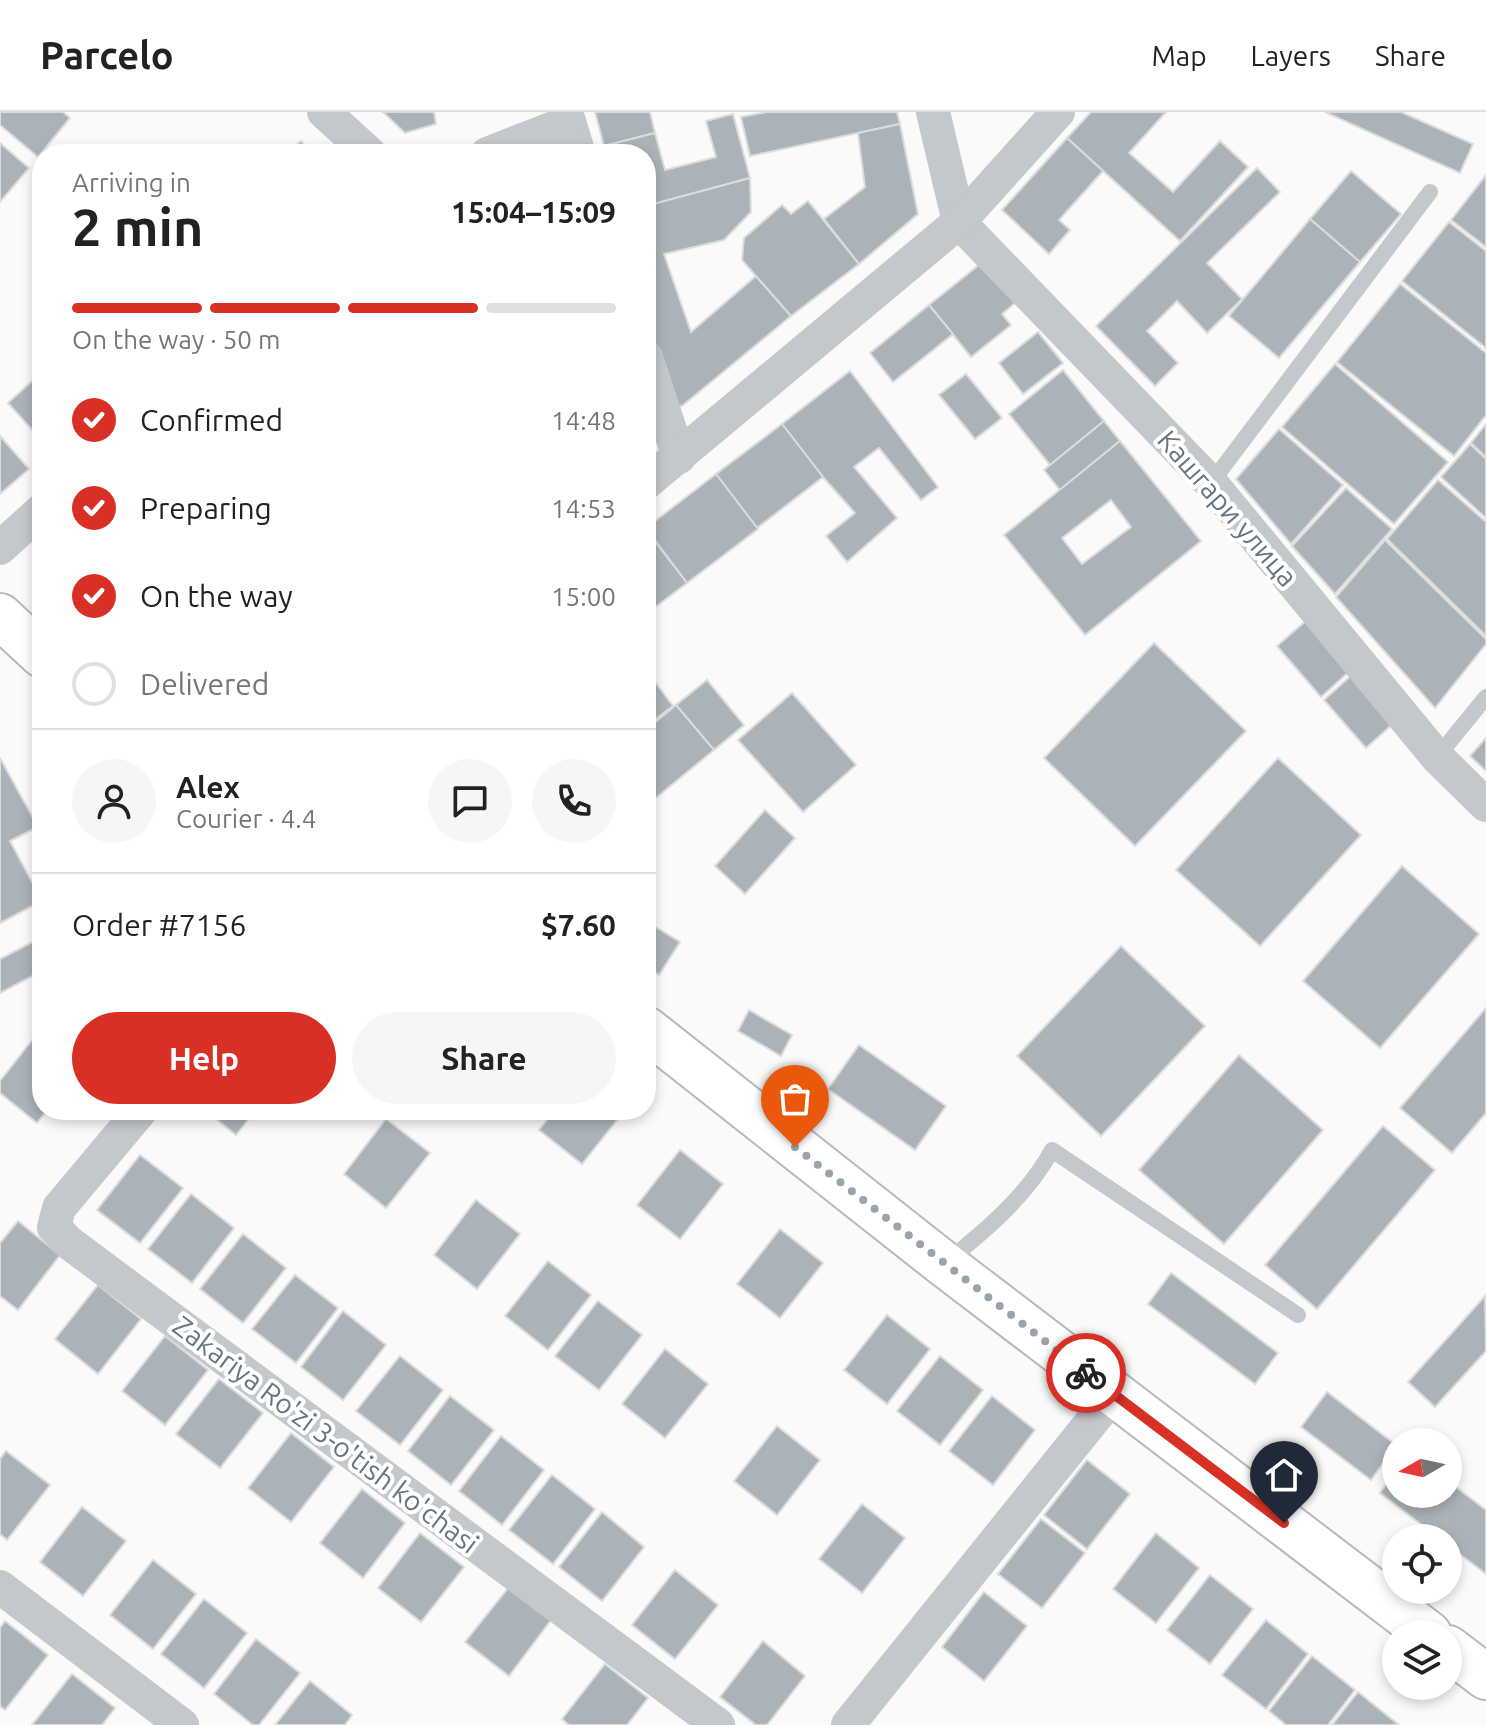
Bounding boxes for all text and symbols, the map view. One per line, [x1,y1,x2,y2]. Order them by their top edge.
text: Parcelo [40,34,174,76]
text: Map [1151,40,1207,71]
text: Layers [1251,40,1331,71]
text: Share [1375,40,1446,71]
text: Arriving in [72,168,191,197]
text: 15:04–15:09 [451,195,616,229]
text: 2 min [72,198,203,256]
text: On the way · 50 m [72,325,280,354]
icon: check [72,398,116,442]
text: Confirmed [140,403,283,437]
text: 14:48 [551,406,616,435]
street label: Кашгари улица [1152,424,1304,592]
icon: check [72,486,116,530]
text: Preparing [140,491,272,525]
text: 14:53 [551,494,616,523]
icon: check [72,574,116,618]
text: On the way [140,579,293,613]
text: 15:00 [551,582,616,611]
text: Delivered [140,667,269,701]
button: person [72,759,156,843]
button: chat [428,759,512,843]
button: phone [532,759,616,843]
text: Alex [176,770,240,804]
text: Courier · 4.4 [176,804,316,833]
text: Order #7156 [72,908,246,942]
text: $7.60 [541,908,616,942]
button: Help [72,1012,336,1104]
button: Share [352,1012,616,1104]
pin [761,1065,829,1147]
icon: bag [773,1077,817,1121]
street label: Zakariya Ro'zi 3-o'tish ko'chasi [167,1309,485,1559]
courier [1046,1333,1126,1413]
icon: bike [1064,1351,1108,1395]
north arrow [1382,1428,1462,1508]
map controls [1382,1428,1462,1700]
pin [1250,1441,1318,1523]
icon: home [1262,1453,1306,1497]
button: locate [1382,1524,1462,1604]
button: layers [1382,1620,1462,1700]

